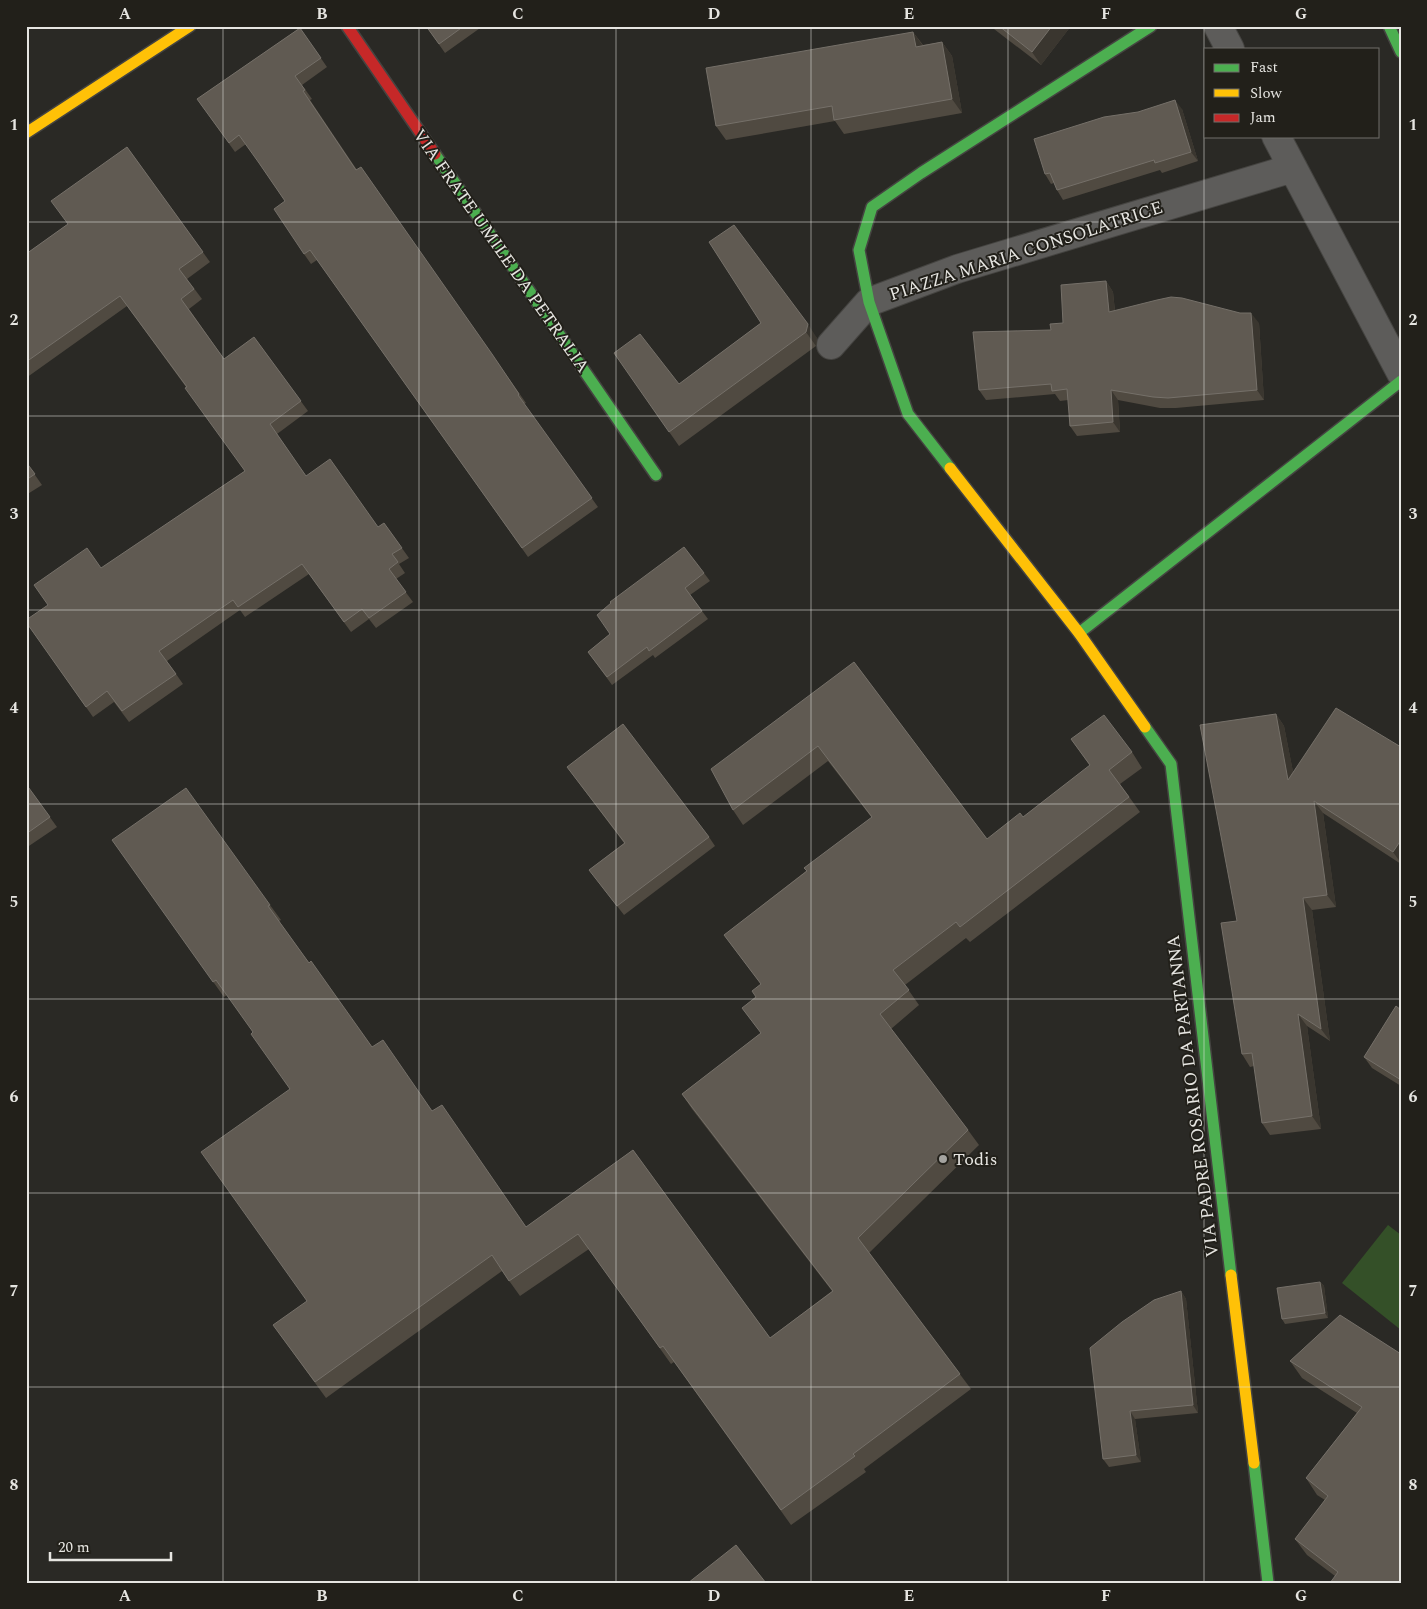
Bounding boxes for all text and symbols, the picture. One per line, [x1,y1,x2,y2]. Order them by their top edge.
text: A [119,2,132,26]
text: B [316,2,328,26]
text: C [512,2,524,26]
text: D [708,2,721,26]
text: E [904,2,914,26]
text: F [1101,2,1111,26]
text: G [1295,2,1307,26]
legend [1204,48,1380,138]
text: Fast [1250,56,1278,79]
text: Slow [1250,82,1282,105]
text: Jam [1250,106,1276,129]
text: 1 [10,113,18,137]
text: 1 [1409,113,1417,137]
street label: VIA FRATE UMILE DA PETRALIA [406,123,596,379]
street label: PIAZZA MARIA CONSOLATRICE [886,194,1166,308]
text: 2 [10,308,19,332]
text: 2 [1409,308,1418,332]
text: 3 [10,502,19,526]
text: 3 [1409,502,1418,526]
text: 4 [10,696,19,720]
text: 4 [1409,696,1418,720]
text: 5 [10,890,18,914]
text: 5 [1409,890,1417,914]
street label: VIA PADRE ROSARIO DA PARTANNA [1160,933,1226,1259]
text: 6 [10,1085,19,1109]
text: 6 [1409,1085,1418,1109]
place label: Todis [953,1146,998,1173]
marker: Todis [937,1153,949,1165]
text: 7 [10,1279,19,1303]
text: 7 [1409,1279,1418,1303]
text: 8 [10,1473,19,1497]
text: 8 [1409,1473,1418,1497]
scale bar [50,1529,171,1561]
text: 20 m [58,1536,90,1559]
text: A [119,1584,132,1608]
text: B [316,1584,328,1608]
text: C [512,1584,524,1608]
text: D [708,1584,721,1608]
text: E [904,1584,914,1608]
text: F [1101,1584,1111,1608]
text: G [1295,1584,1307,1608]

